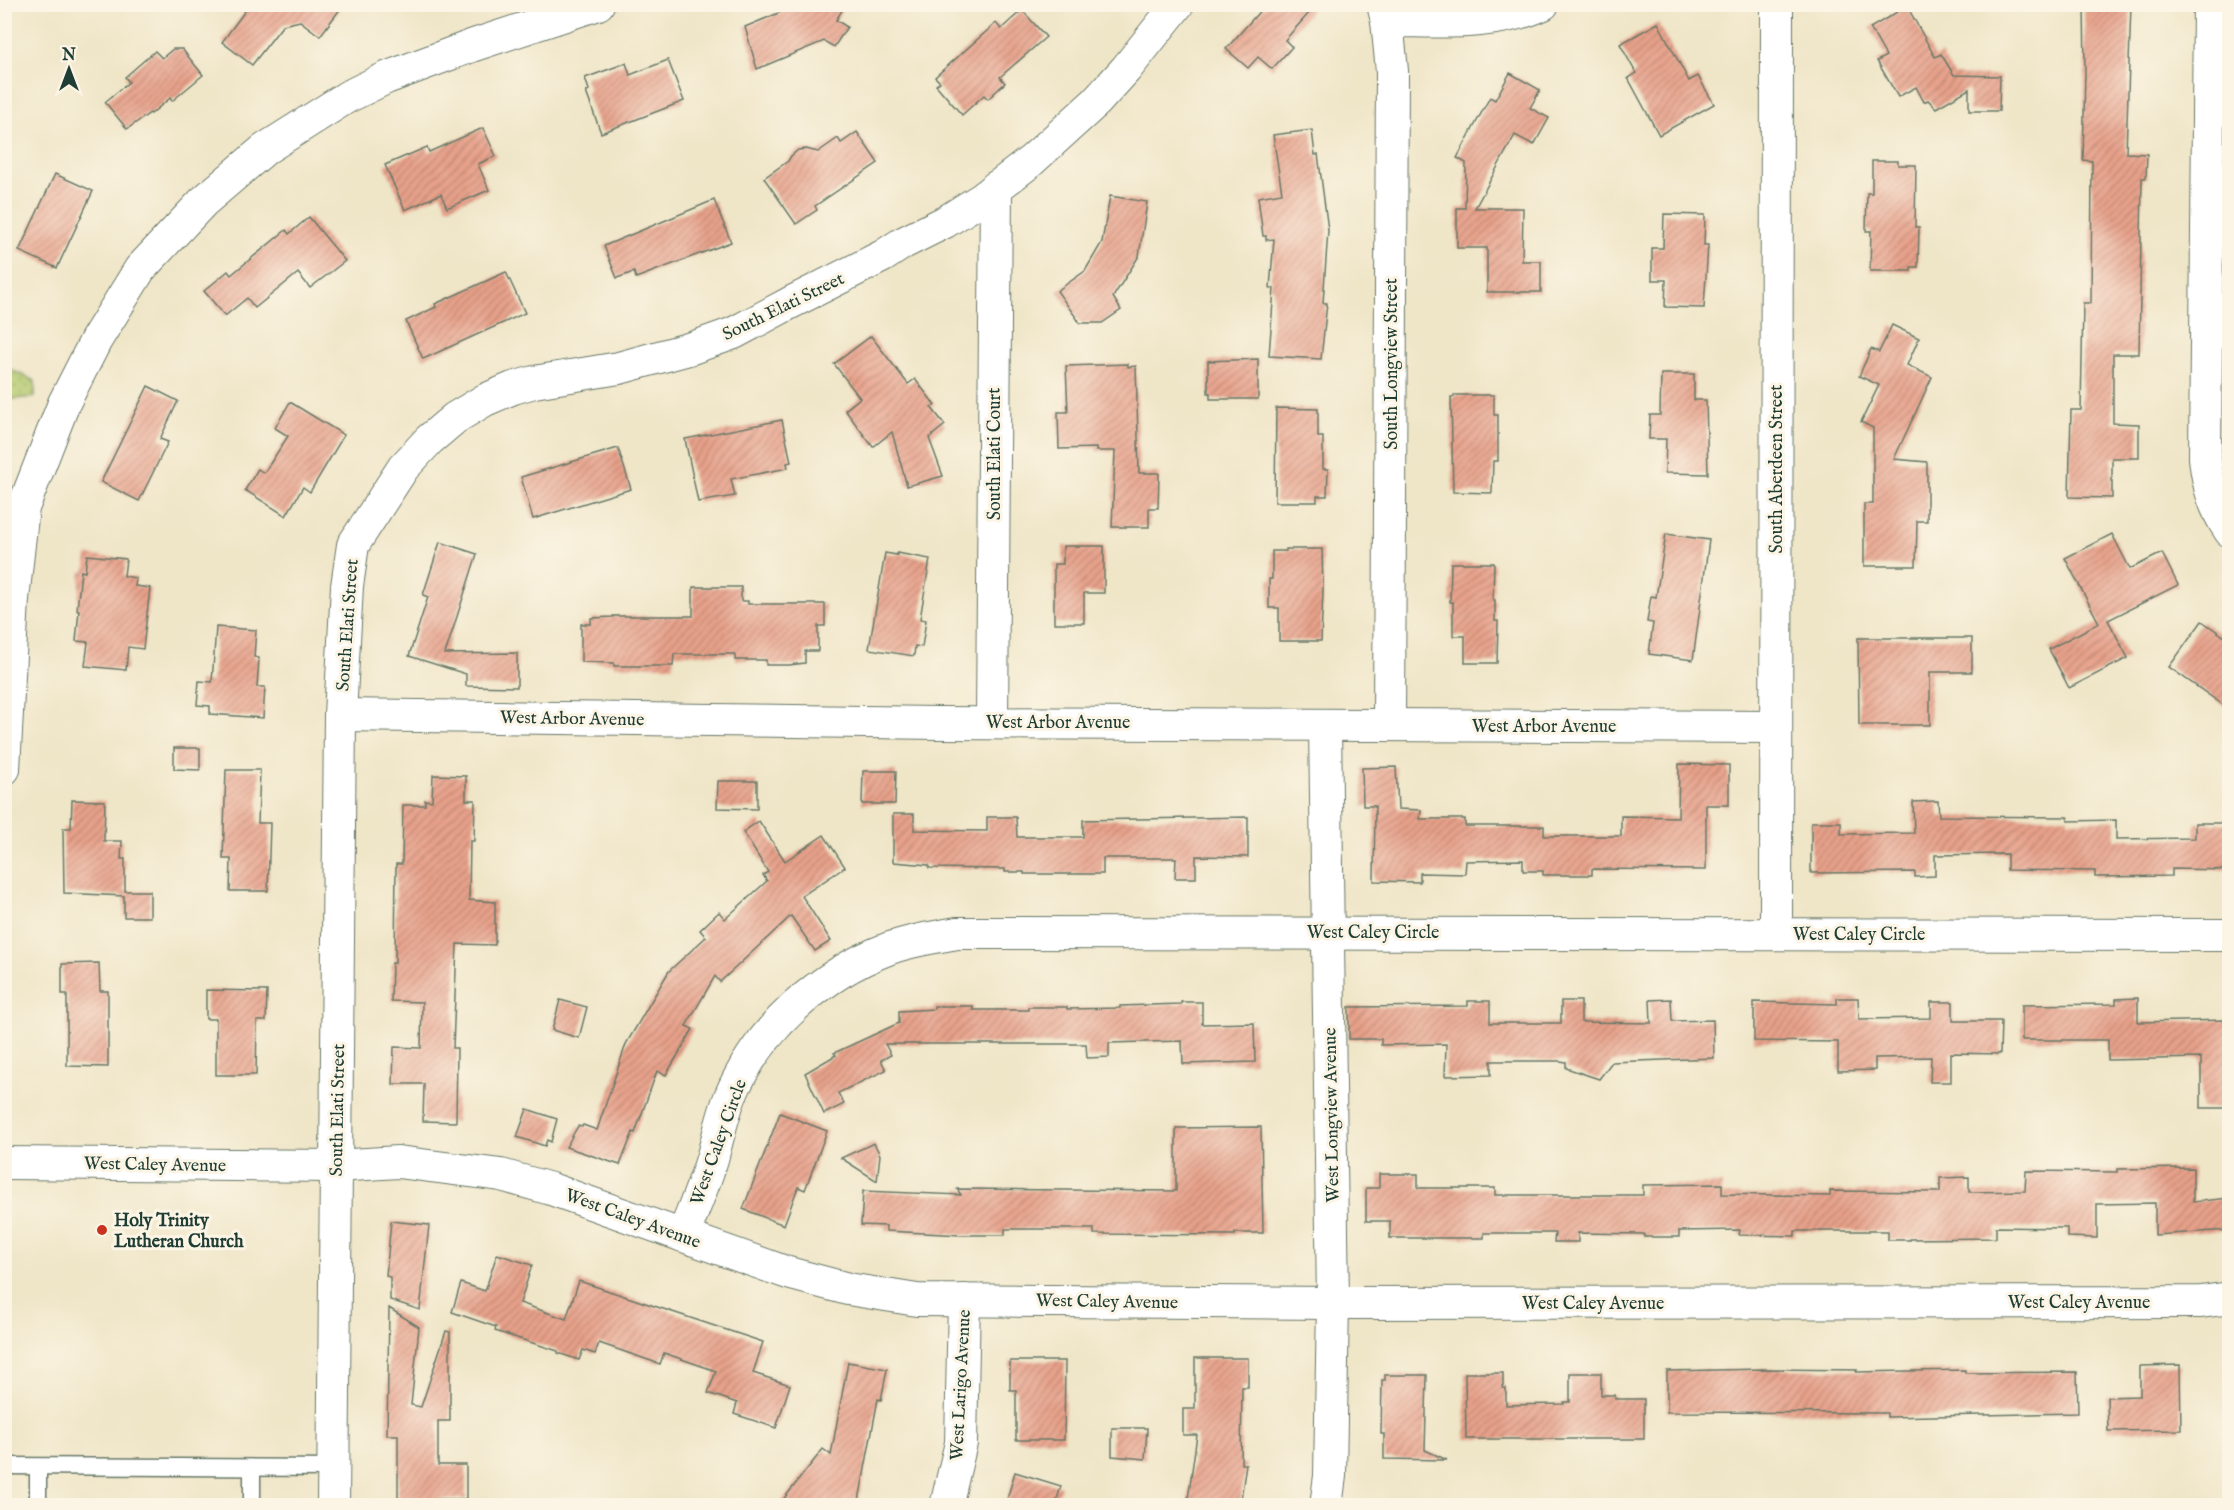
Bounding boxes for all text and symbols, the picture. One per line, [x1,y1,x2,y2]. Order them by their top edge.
north arrow [39,39,99,99]
text: N [61,46,76,66]
street label: South Elati Street [719,268,848,347]
street label: South Longview Street [1381,278,1404,450]
street label: South Aberdeen Street [1766,385,1789,553]
street label: South Elati Court [984,388,1007,520]
street label: South Elati Street [332,558,365,692]
street label: West Arbor Avenue [500,707,644,732]
street label: West Arbor Avenue [986,712,1130,735]
street label: West Arbor Avenue [1472,716,1616,739]
street label: West Caley Circle [1307,922,1439,945]
street label: West Caley Circle [1793,924,1925,947]
street label: West Longview Avenue [1319,1027,1346,1203]
street label: South Elati Street [326,1043,351,1177]
street label: West Caley Circle [686,1076,753,1209]
street label: West Caley Avenue [84,1153,226,1178]
street label: West Caley Avenue [562,1184,703,1255]
place label: Holy Trinity Lutheran Church [114,1210,244,1254]
marker: Holy Trinity Lutheran Church [95,1223,109,1237]
street label: West Caley Avenue [1036,1290,1178,1315]
street label: West Caley Avenue [2008,1292,2150,1315]
street label: West Caley Avenue [1522,1293,1664,1316]
street label: West Larigo Avenue [946,1309,977,1461]

